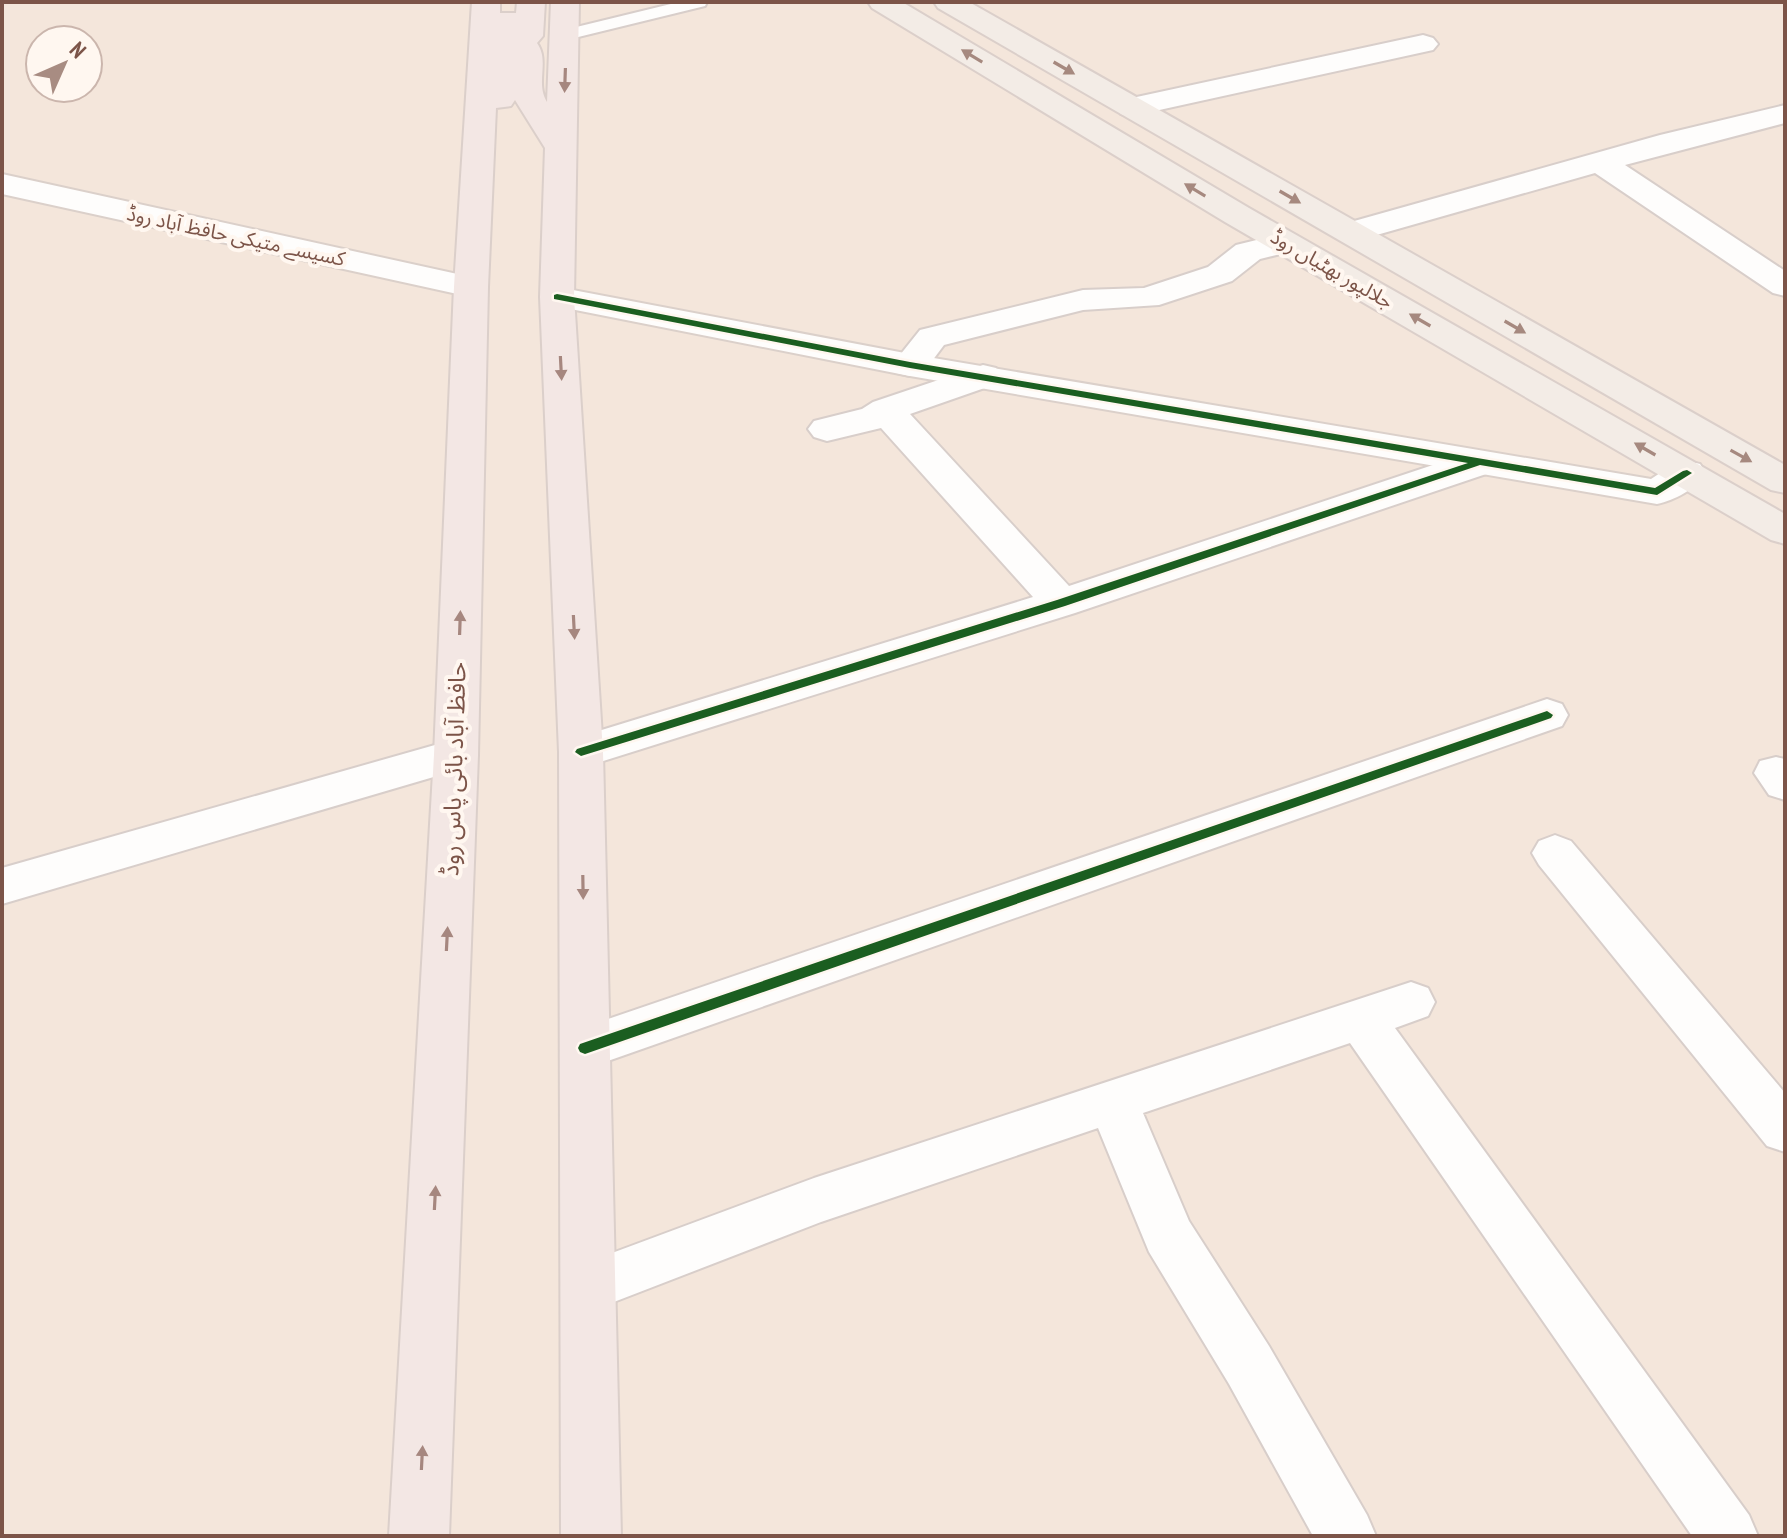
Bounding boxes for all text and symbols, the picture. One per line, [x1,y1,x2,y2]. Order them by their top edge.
north arrow [24,24,104,104]
text: N [64,36,92,64]
one-way arrow [961,49,983,63]
one-way arrow [1053,61,1075,75]
one-way arrow [558,68,571,93]
one-way arrow [1184,183,1206,197]
one-way arrow [1279,190,1301,204]
street label: کسیسے متیکی حافظ آباد روڈ [125,200,348,272]
street label: جلالپور بھٹیاں روڈ [1266,223,1398,315]
one-way arrow [1409,313,1431,327]
one-way arrow [1504,320,1526,334]
one-way arrow [554,356,567,381]
one-way arrow [1634,442,1657,456]
one-way arrow [1730,449,1752,463]
one-way arrow [454,610,466,635]
one-way arrow [568,615,581,640]
street label: حافظ آباد بائی پاس روڈ [434,661,473,877]
one-way arrow [577,875,589,900]
one-way arrow [441,926,454,951]
one-way arrow [428,1185,441,1210]
one-way arrow [416,1445,429,1470]

